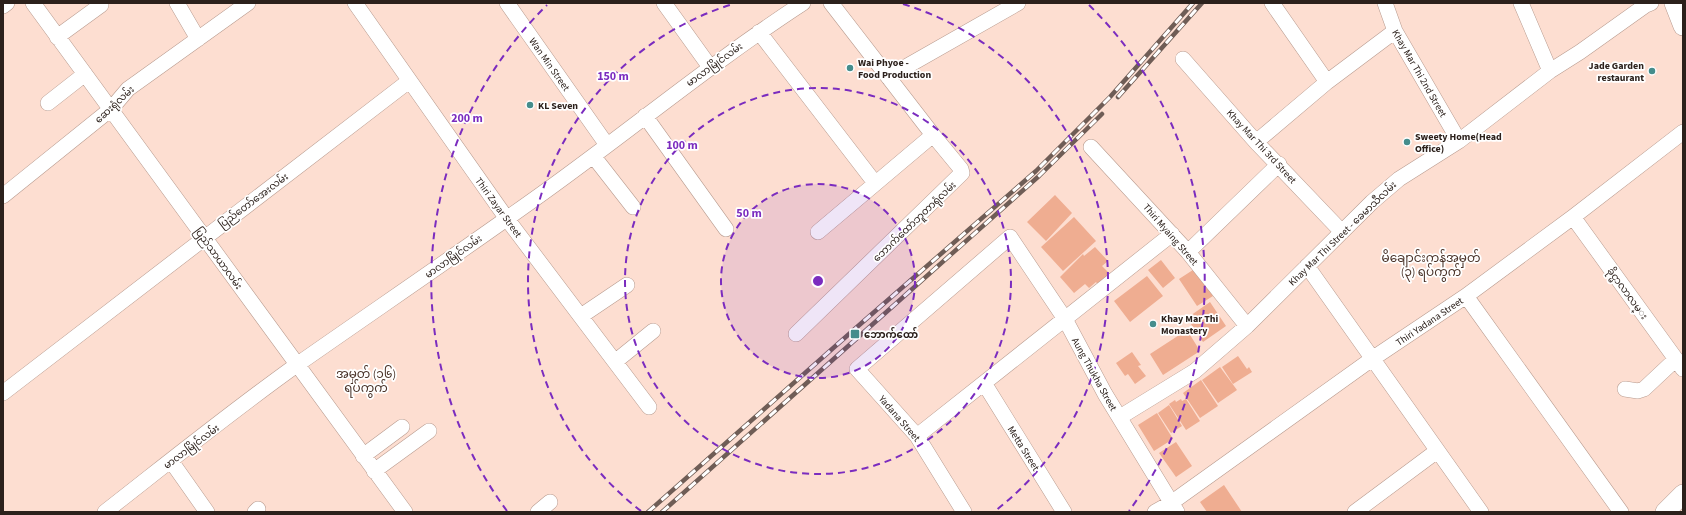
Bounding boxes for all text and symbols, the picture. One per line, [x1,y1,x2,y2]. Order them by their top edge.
street label: Khay Mar Thi 2nd Street [1388,27,1450,120]
street label: Wan Min Street [526,35,573,95]
street label: မာလာမြိုင်လမ်း [683,39,746,91]
place label: Wai Phyoe - Food Production [858,56,931,82]
place label: Jade Garden restaurant [1589,59,1644,85]
marker: Wai Phyoe - Food Production [845,63,855,73]
marker: Jade Garden restaurant [1647,66,1657,76]
text: 150 m [597,68,629,85]
street label: ဆေးရုံလမ်း [91,82,138,127]
place label: KL Seven [538,99,578,113]
marker: KL Seven [525,100,535,110]
street label: Khay Mar Thi 3rd Street [1223,106,1300,187]
text: 200 m [451,110,483,127]
place label: Sweety Home(Head Office) [1415,130,1502,156]
text: 100 m [666,137,698,154]
marker: Sweety Home(Head Office) [1402,137,1412,147]
street label: ပြည်တော်အေးလမ်း [215,169,292,232]
street label: Thiri Zayar Street [472,175,525,241]
street label: ဘောက်ထော်ဘူတာရုံလမ်း [869,178,960,266]
street label: Khay Mar Thi Street - ခေမာသီလမ်း [1285,178,1400,289]
street label: Thiri Myaing Street [1139,201,1202,269]
text: 50 m [736,205,762,222]
street label: ပြည်သာယာလမ်း [190,224,246,293]
street label: မာလာမြိုင်လမ်း [422,231,486,283]
district label: မိချောင်းကန်အမှတ် (၃) ရပ်ကွက် [1382,249,1480,282]
street label: ခိုင္မာလာလမ္း [1603,264,1652,323]
centre of rings [811,274,825,288]
street label: Thiri Yadana Street [1393,294,1467,350]
place label: Khay Mar Thi Monastery [1161,312,1218,338]
marker: Khay Mar Thi Monastery [1148,319,1158,329]
place label: ဘောက်ထော် [864,327,918,342]
marker: ဘောက်ထော် [849,328,861,340]
street label: Aung Thukha Street [1068,335,1120,414]
district label: အမှတ် (၁၆) ရပ်ကွက် [336,365,396,398]
street label: Yadana Street [875,392,924,445]
street label: မာလာမြိုင်လမ်း [160,420,223,473]
street label: Metta Street [1004,423,1043,474]

